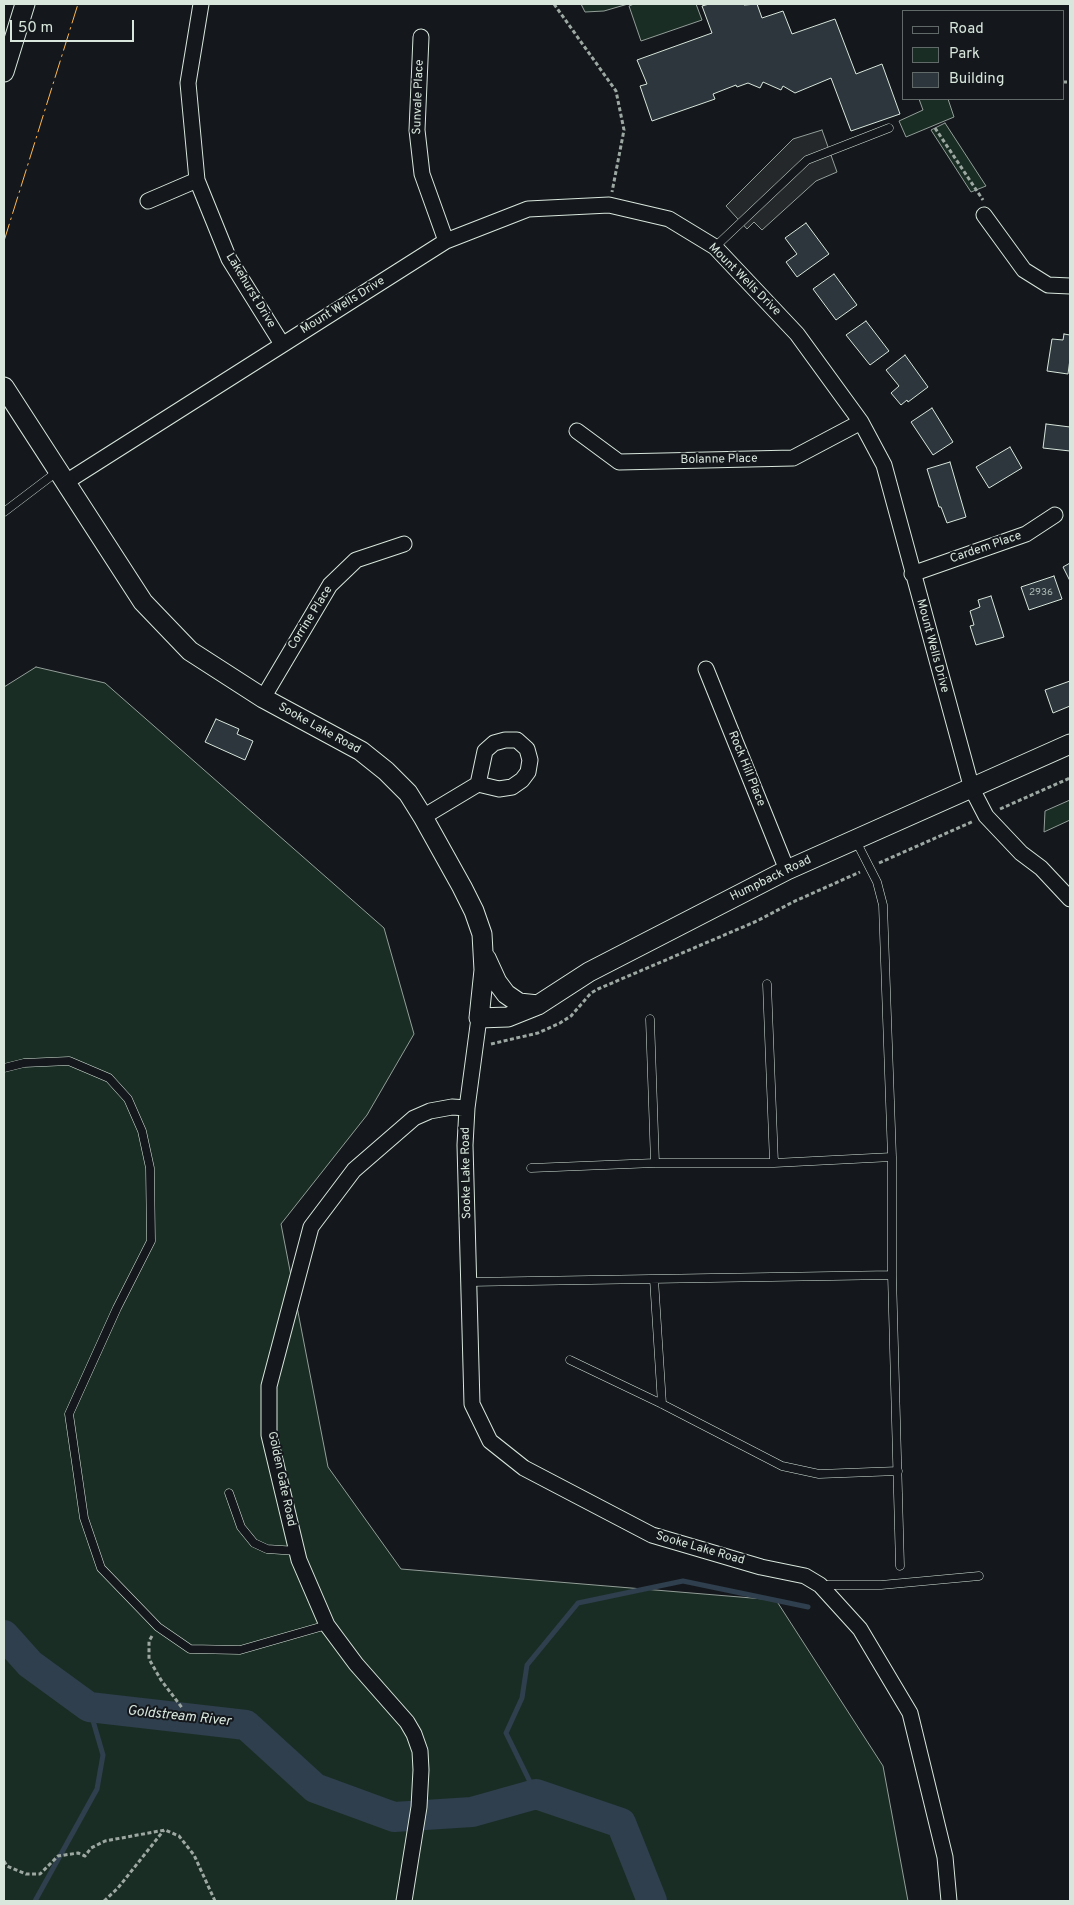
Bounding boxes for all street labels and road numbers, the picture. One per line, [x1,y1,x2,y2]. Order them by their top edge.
street label: Sunvale Place [410,59,428,135]
street label: Mount Wells Drive [705,241,783,319]
street label: Lakehurst Drive [222,251,278,331]
street label: Mount Wells Drive [298,274,388,338]
street label: Bolanne Place [680,452,758,468]
street label: Cardem Place [948,529,1024,567]
street label: Corrine Place [286,583,336,653]
street label: Mount Wells Drive [913,597,951,695]
street label: Sooke Lake Road [275,700,363,758]
street label: Rock Hill Place [724,729,768,809]
street label: Humpback Road [728,853,814,905]
street label: Sooke Lake Road [459,1127,475,1219]
street label: Golden Gate Road [264,1430,298,1528]
street label: Sooke Lake Road [654,1529,746,1569]

